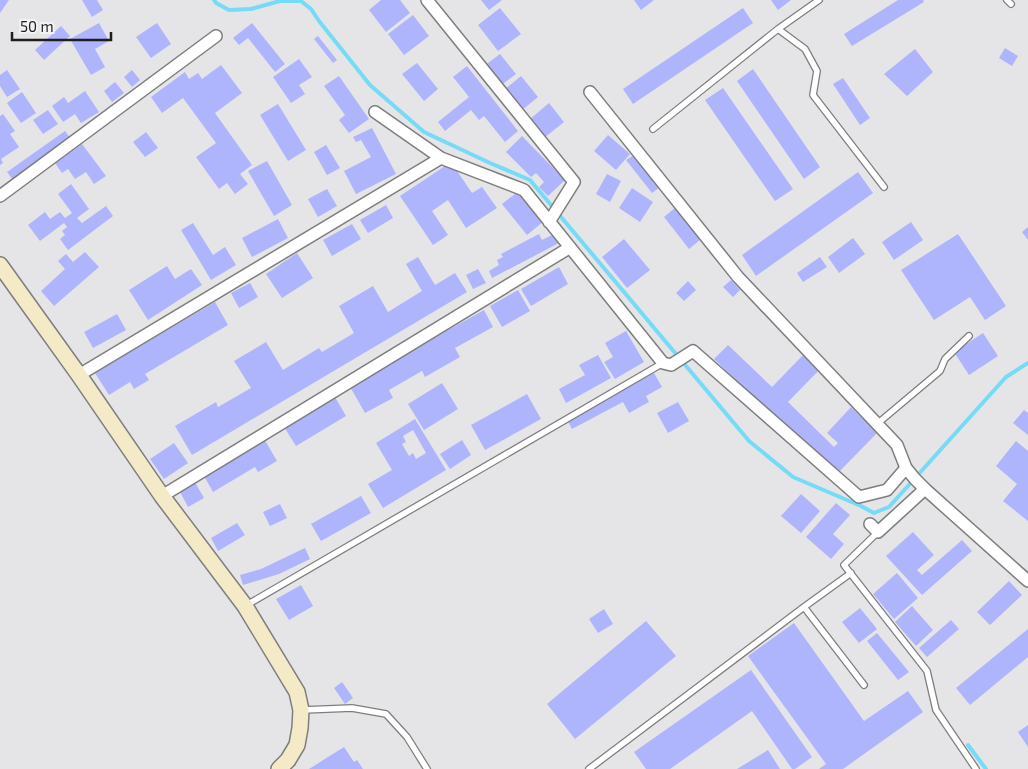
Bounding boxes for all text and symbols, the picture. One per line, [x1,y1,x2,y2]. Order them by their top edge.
scale bar [12,10,111,42]
text: 50 m [20,17,54,35]

